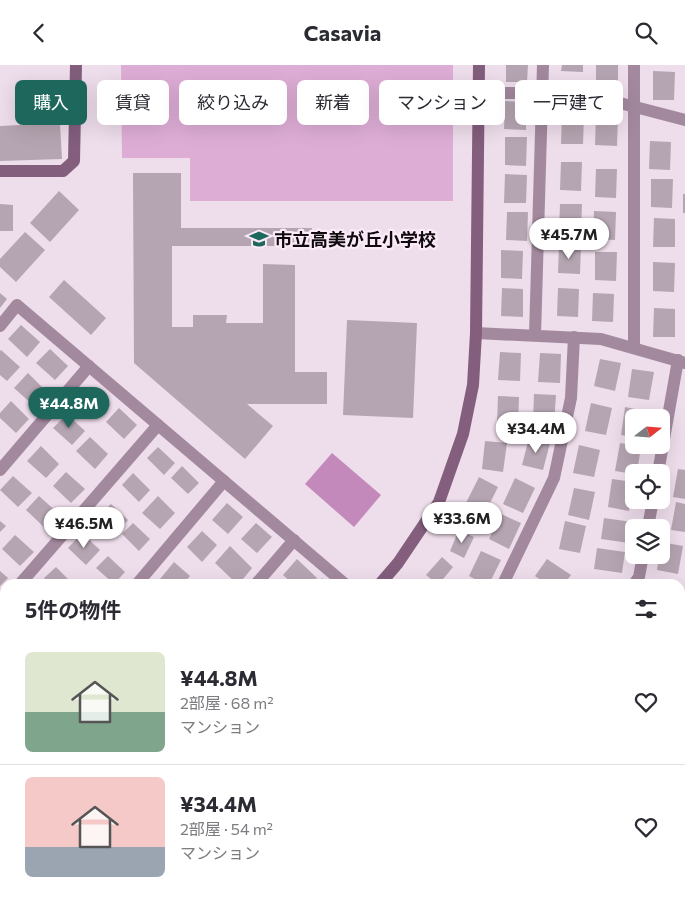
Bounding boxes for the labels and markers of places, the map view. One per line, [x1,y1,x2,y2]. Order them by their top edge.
pin: ¥45.7M [528,217,610,260]
school or university icon: 市立高美が丘小学校 [248,228,270,250]
place label: 市立高美が丘小学校 [274,228,436,250]
pin: ¥44.8M [28,387,110,429]
pin: ¥34.4M [495,411,577,454]
pin: ¥33.6M [421,501,503,544]
pin: ¥46.5M [43,507,125,549]

